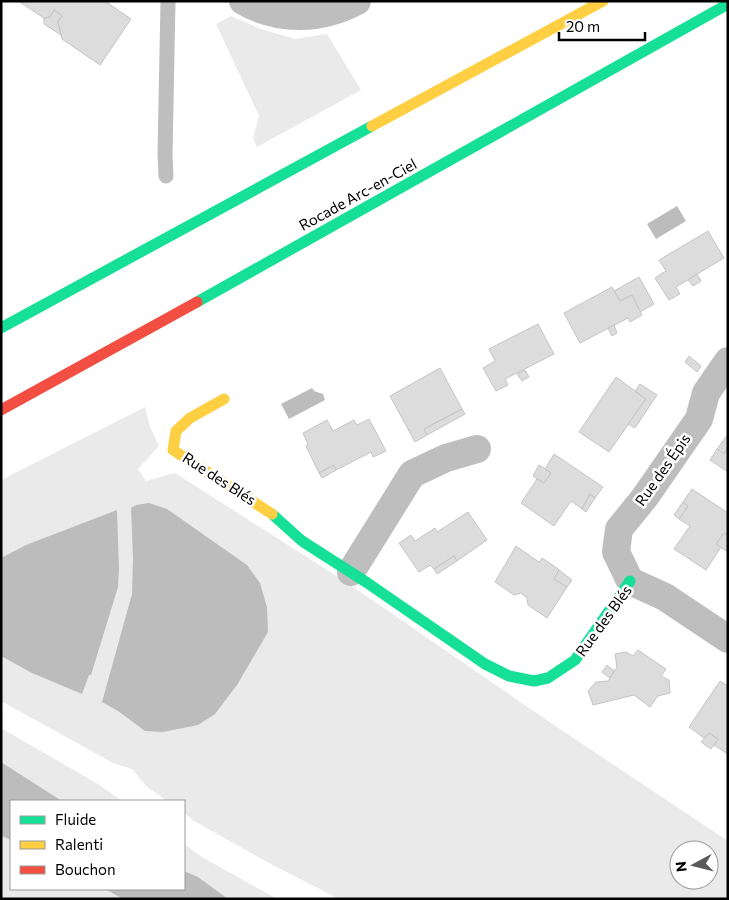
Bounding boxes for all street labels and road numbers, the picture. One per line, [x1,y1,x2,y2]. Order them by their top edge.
street label: Rocade Arc-en-Ciel [296,154,420,234]
street label: Rue des Épis [630,429,694,509]
street label: Rue des Blés [180,448,260,509]
street label: Rue des Blés [571,581,635,660]

